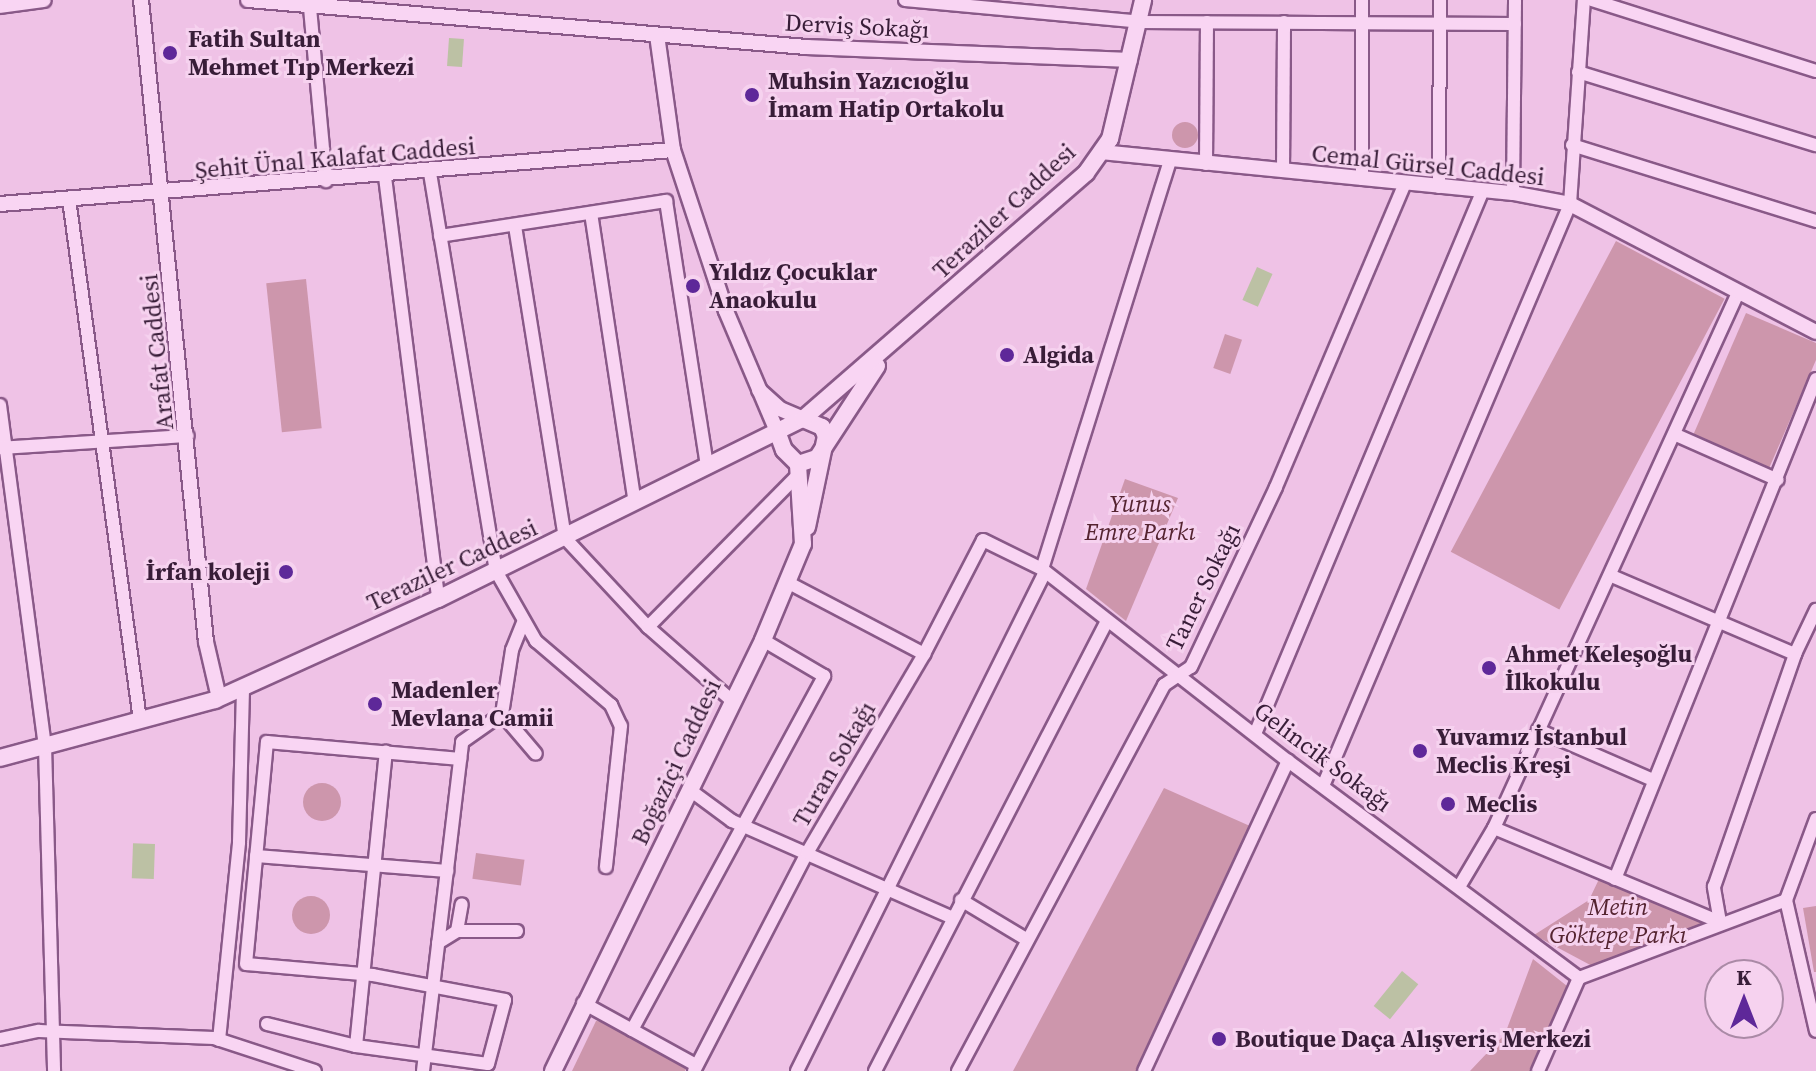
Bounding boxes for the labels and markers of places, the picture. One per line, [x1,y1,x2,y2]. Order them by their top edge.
place label: Fatih Sultan Mehmet Tıp Merkezi [188,25,414,81]
marker: Fatih Sultan Mehmet Tıp Merkezi [159,42,181,64]
place label: Muhsin Yazıcıoğlu İmam Hatip Ortakolu [768,67,1004,123]
marker: Muhsin Yazıcıoğlu İmam Hatip Ortakolu [743,86,761,104]
place label: Yıldız Çocuklar Anaokulu [709,258,877,314]
marker: Yıldız Çocuklar Anaokulu [684,277,702,295]
place label: Algida [1023,341,1094,369]
marker: Algida [998,346,1016,364]
place label: İrfan koleji [146,558,270,586]
marker: İrfan koleji [277,563,295,581]
place label: Ahmet Keleşoğlu İlkokulu [1505,640,1692,696]
marker: Ahmet Keleşoğlu İlkokulu [1480,659,1498,677]
place label: Madenler Mevlana Camii [391,676,554,732]
marker: Madenler Mevlana Camii [366,695,384,713]
place label: Yuvamız İstanbul Meclis Kreşi [1436,723,1627,779]
marker: Yuvamız İstanbul Meclis Kreşi [1411,742,1429,760]
place label: Meclis [1466,790,1537,818]
marker: Meclis [1437,793,1459,815]
place label: Boutique Daça Alışveriş Merkezi [1235,1025,1591,1053]
marker: Boutique Daça Alışveriş Merkezi [1210,1030,1228,1048]

